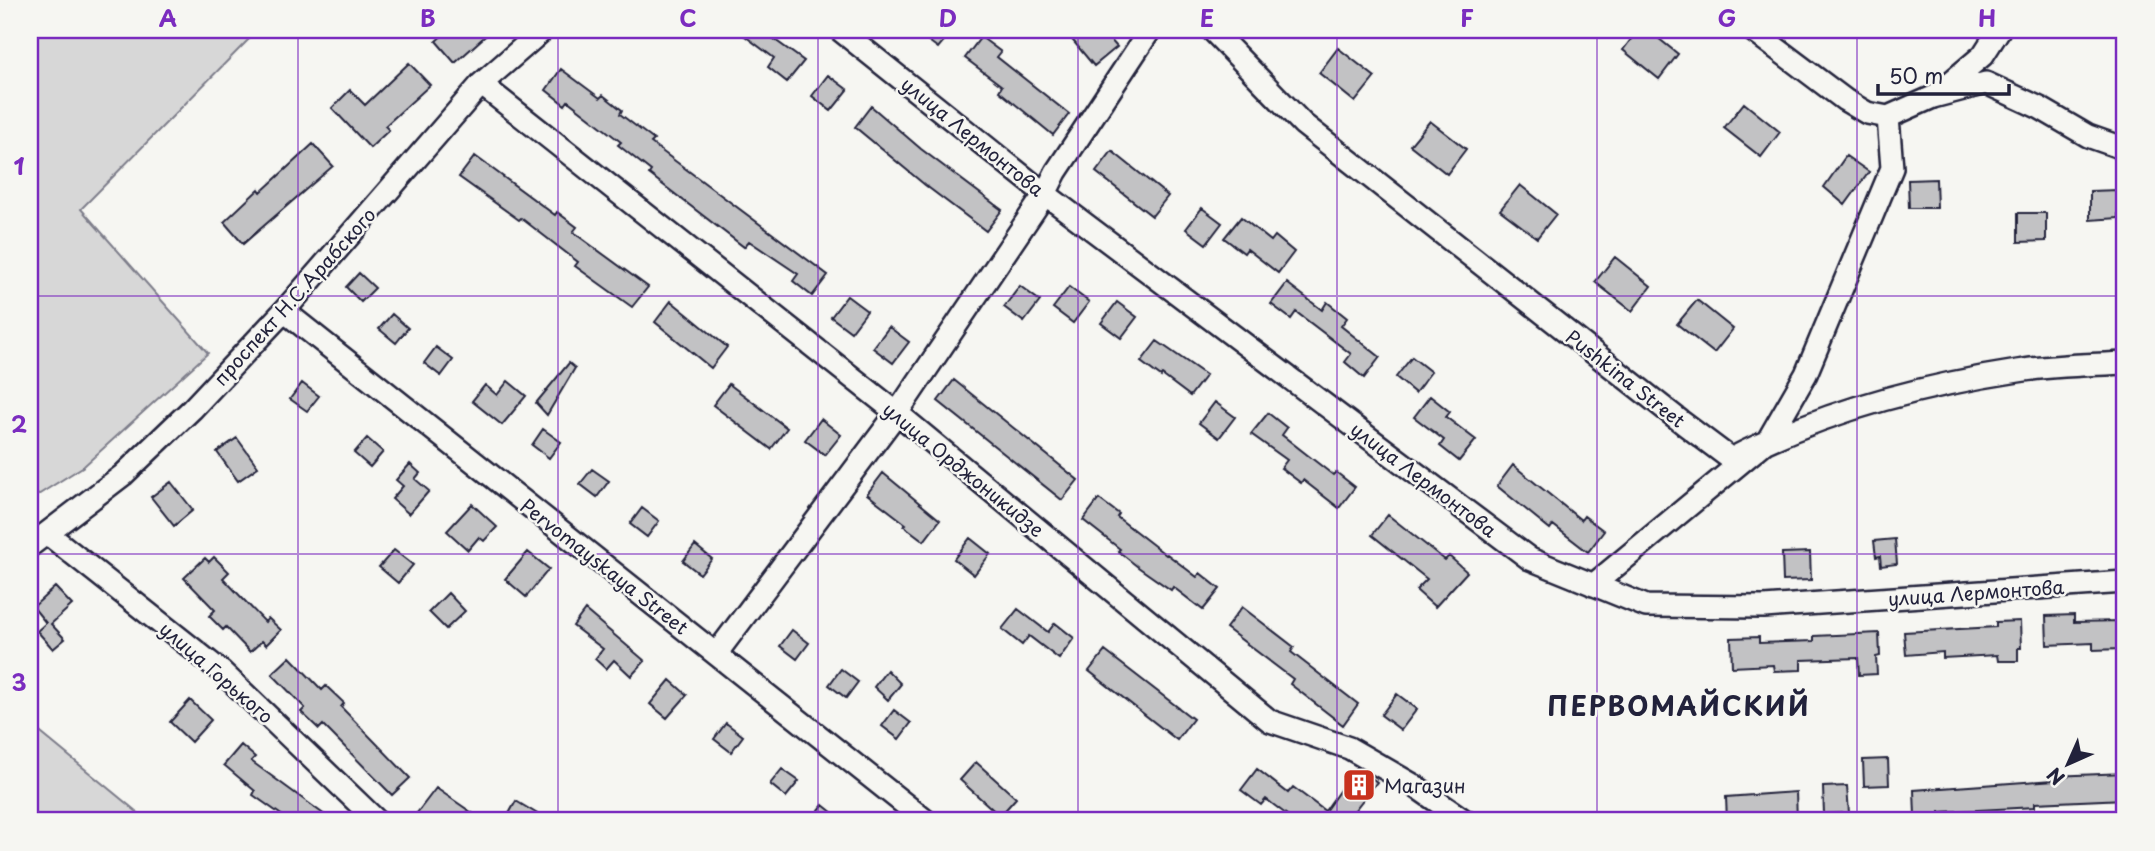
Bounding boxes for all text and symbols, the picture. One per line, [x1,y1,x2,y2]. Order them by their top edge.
text: A [159,0,177,35]
text: B [420,0,436,35]
text: C [679,0,697,35]
text: D [939,0,957,35]
text: E [1200,0,1214,35]
text: F [1460,0,1474,35]
text: G [1718,0,1736,35]
text: H [1978,0,1996,35]
scale bar [1878,52,2010,96]
text: 50 m [1889,59,1943,91]
street label: улица Лермонтова [896,70,1051,203]
text: 1 [14,148,25,183]
street label: проспект Н.С.Арабского [206,201,382,391]
street label: Pushkina Street [1560,322,1692,434]
street label: улица Орджоникидзе [877,395,1051,543]
text: 2 [11,406,27,441]
street label: улица Лермонтова [1345,415,1503,543]
street label: Pervomayskaya Street [515,491,695,641]
street label: улица Лермонтова [1887,572,2065,612]
street label: улица Горького [154,615,280,729]
text: 3 [11,664,27,699]
district label: ПЕРВОМАЙСКИЙ [1547,686,1811,725]
north arrow [2032,728,2102,798]
text: N [2040,762,2070,792]
building icon: Магазин [1340,766,1378,804]
place label: Магазин [1384,771,1465,799]

